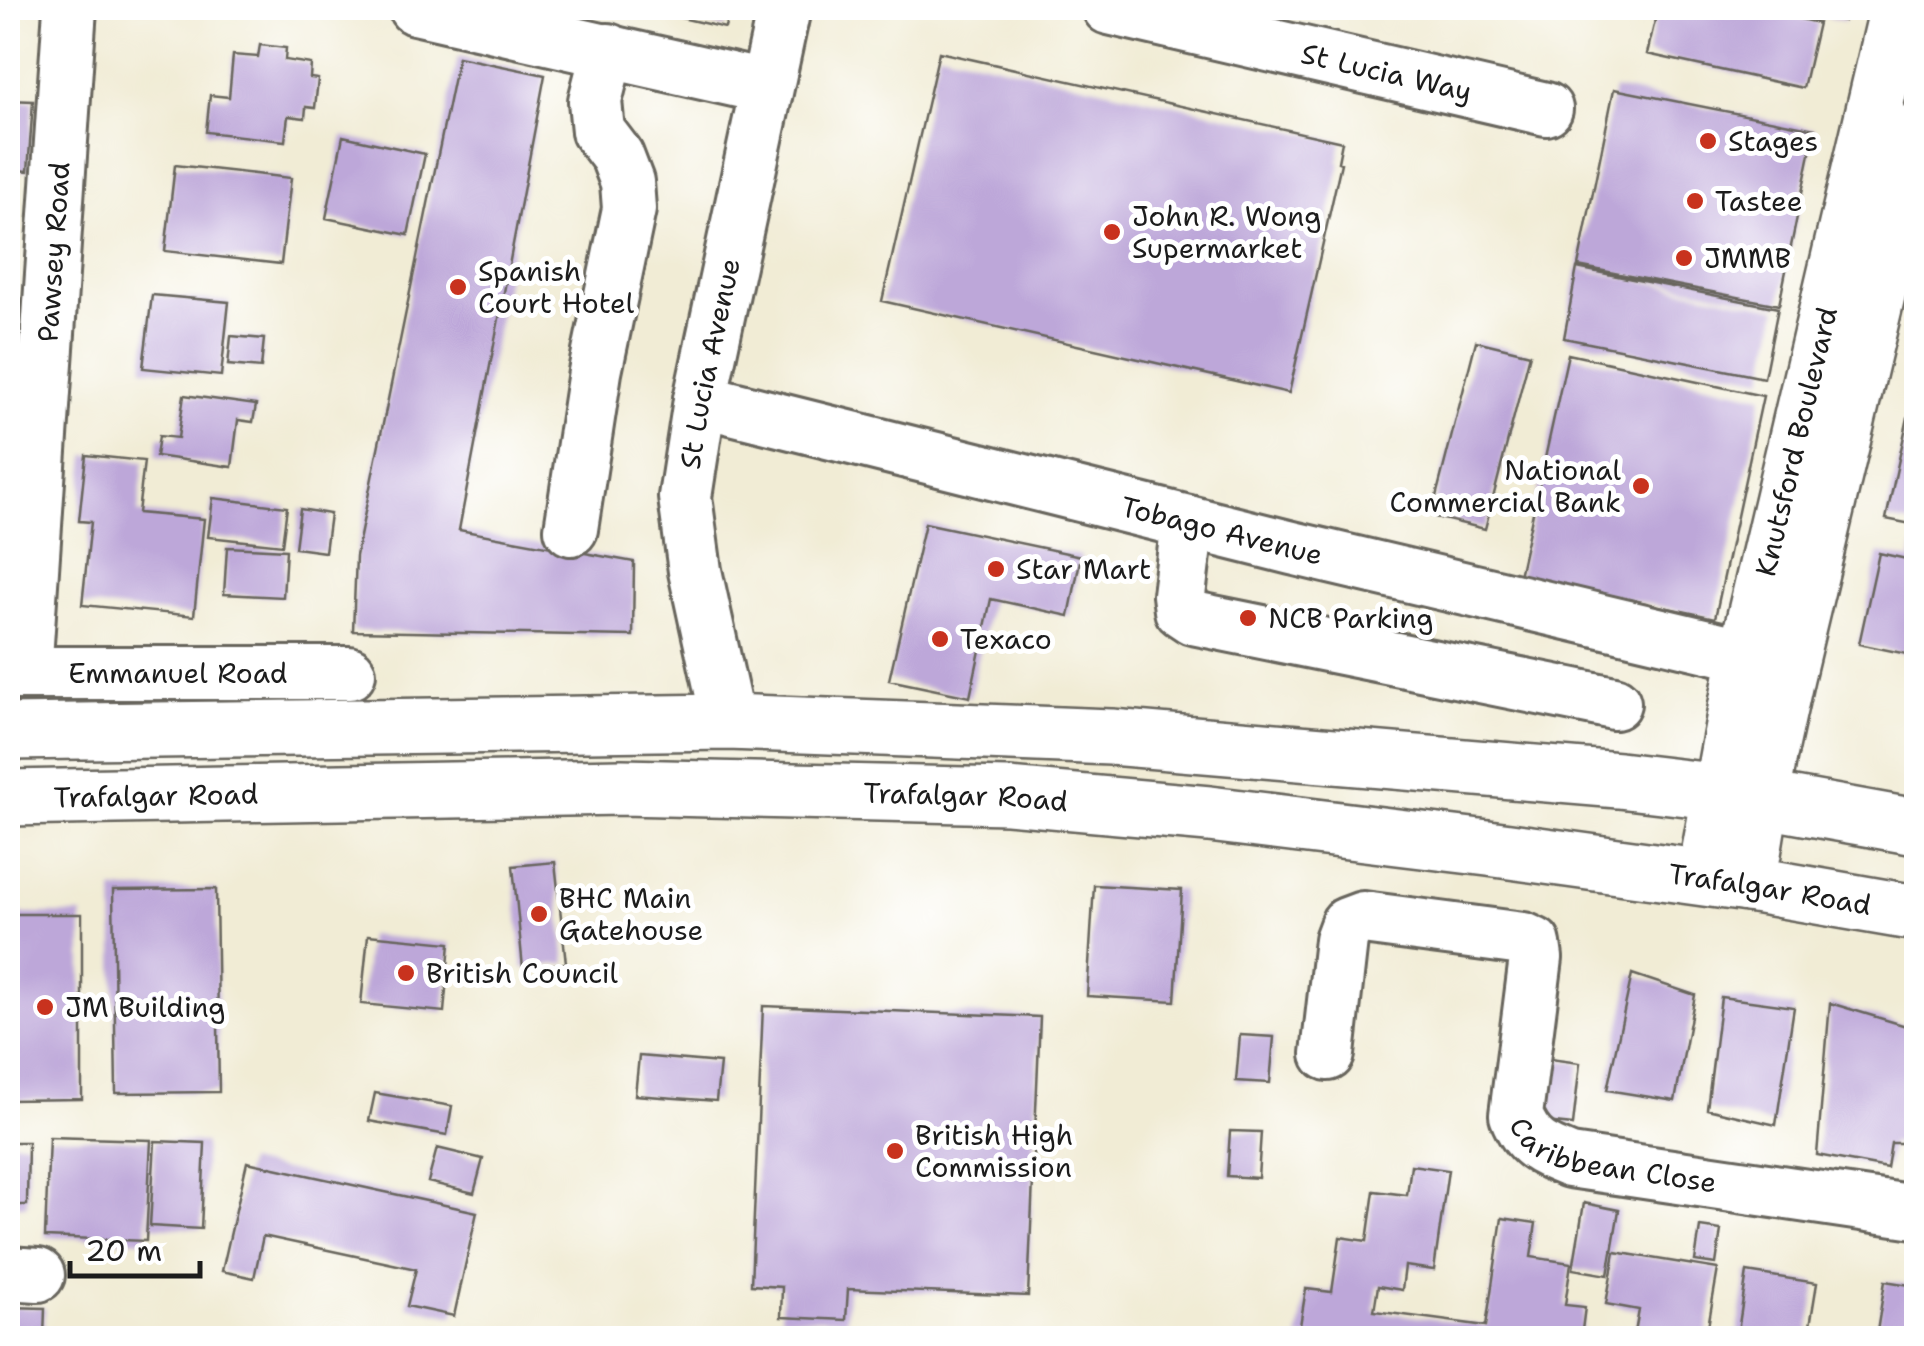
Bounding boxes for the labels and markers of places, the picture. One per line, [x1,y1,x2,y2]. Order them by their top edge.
place label: Stages [1728,122,1818,160]
marker: Stages [1697,130,1719,152]
place label: Tastee [1715,182,1803,220]
marker: Tastee [1684,190,1706,212]
place label: John R. Wong Supermarket [1132,197,1321,267]
marker: John R. Wong Supermarket [1101,221,1123,243]
place label: JMMB [1704,239,1791,277]
marker: JMMB [1673,247,1695,269]
place label: Spanish Court Hotel [478,252,635,322]
marker: Spanish Court Hotel [447,276,469,298]
place label: National Commercial Bank [1390,451,1622,521]
marker: National Commercial Bank [1630,475,1652,497]
place label: Star Mart [1016,550,1151,588]
marker: Star Mart [985,558,1007,580]
place label: NCB Parking [1268,599,1433,637]
marker: NCB Parking [1237,607,1259,629]
place label: Texaco [960,620,1052,658]
marker: Texaco [929,628,951,650]
place label: BHC Main Gatehouse [559,879,703,949]
marker: BHC Main Gatehouse [528,903,550,925]
place label: British Council [426,954,618,992]
marker: British Council [395,962,417,984]
place label: JM Building [65,988,225,1026]
marker: JM Building [34,996,56,1018]
place label: British High Commission [915,1116,1073,1186]
marker: British High Commission [884,1140,906,1162]

